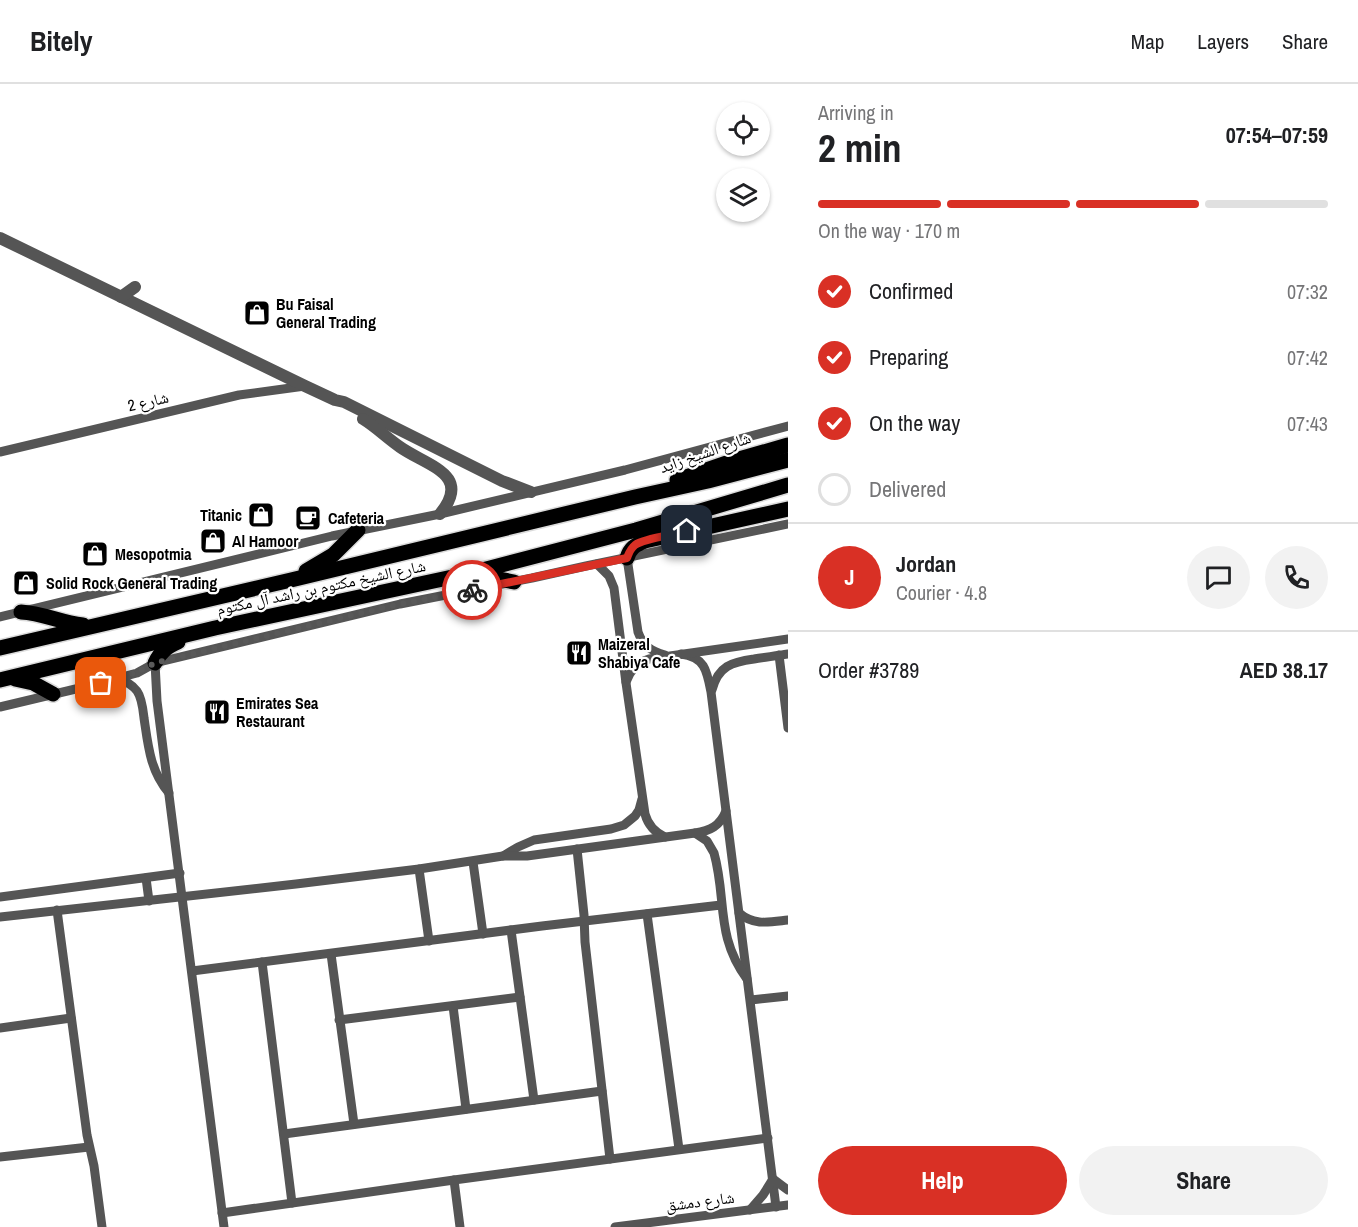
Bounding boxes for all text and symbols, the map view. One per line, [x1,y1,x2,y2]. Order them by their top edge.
text: Bitely [30,22,93,60]
text: Map [1131,27,1164,56]
text: Layers [1197,27,1249,56]
text: Share [1282,27,1328,56]
text: Arriving in [818,99,894,126]
map controls [716,102,770,222]
button: locate [716,102,770,156]
text: 07:54–07:59 [1226,120,1328,150]
text: 2 min [818,122,902,174]
button: layers [716,168,770,222]
text: On the way · 170 m [818,217,960,244]
icon: check [818,275,851,308]
text: Confirmed [869,276,953,306]
text: 07:32 [1287,278,1328,305]
place label: Bu Faisal General Trading [276,293,376,333]
shop icon: Bu Faisal General Trading [242,298,272,328]
icon: check [818,341,851,374]
text: Preparing [869,342,948,372]
text: 07:42 [1287,344,1328,371]
street label: شارع 2 [125,386,171,416]
icon: check [818,407,851,440]
text: On the way [869,408,960,438]
text: 07:43 [1287,410,1328,437]
street label: شارع الشيخ زايد [657,426,753,478]
text: Delivered [869,474,946,504]
shop icon: Titanic [246,500,276,530]
cafe icon: Cafeteria [293,503,323,533]
place label: Titanic [200,504,242,526]
pin [661,505,712,556]
place label: Cafeteria [328,507,385,529]
icon: home [670,514,703,547]
shop icon: Al Hamoor [198,526,228,556]
place label: Al Hamoor [232,530,299,552]
shop icon: Mesopotmia [80,539,110,569]
place label: Mesopotmia [115,543,192,565]
button: chat [1187,546,1250,609]
button: phone [1265,546,1328,609]
text: Jordan [896,549,956,579]
street label: شارع الشيخ مكتوم بن راشد آل مكتوم [214,554,428,620]
courier [442,560,502,620]
text: J [844,562,855,592]
shop icon: Solid Rock General Trading [11,568,41,598]
place label: Solid Rock General Trading [46,572,217,594]
icon: bike [456,574,489,607]
text: Courier · 4.8 [896,579,987,606]
place label: Maizeral Shabiya Cafe [598,633,680,673]
restaurant icon: Maizeral Shabiya Cafe [564,638,594,668]
text: Order #3789 [818,655,919,685]
text: AED 38.17 [1240,655,1328,685]
pin [75,657,126,708]
icon: bag [84,666,117,699]
place label: Emirates Sea Restaurant [236,692,319,732]
restaurant icon: Emirates Sea Restaurant [202,697,232,727]
button: Help [818,1146,1067,1215]
button: Share [1079,1146,1328,1215]
street label: شارع دمشق [664,1186,736,1216]

